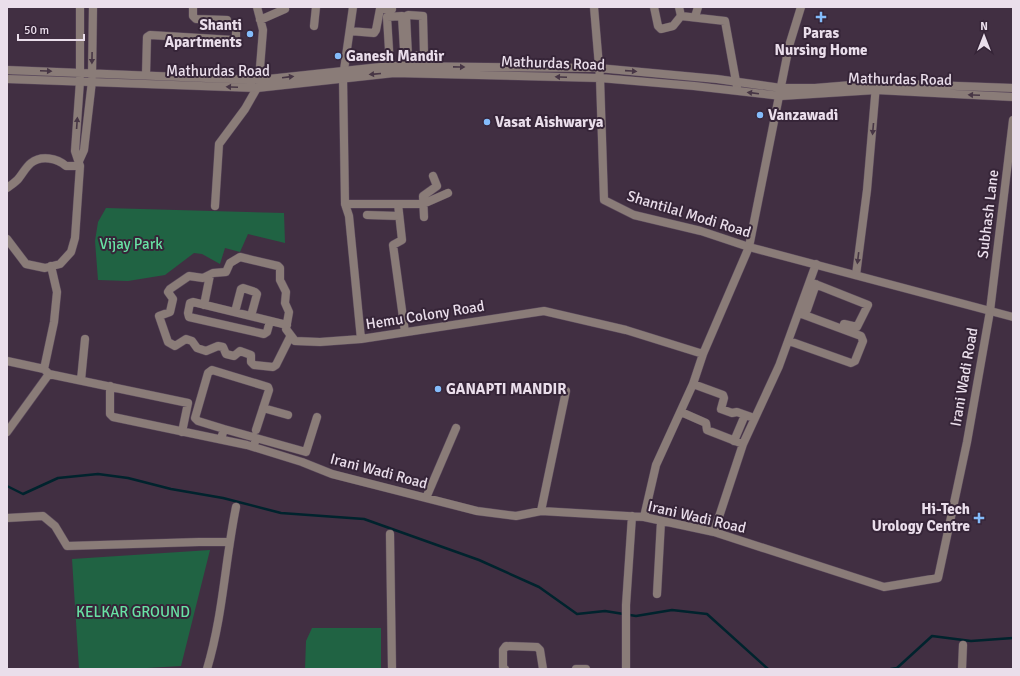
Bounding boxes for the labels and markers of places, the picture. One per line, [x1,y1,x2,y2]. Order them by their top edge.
marker: Paras Nursing Home [815,11,827,23]
place label: Shanti Apartments [164,16,242,51]
place label: Paras Nursing Home [774,24,868,59]
marker: Shanti Apartments [245,29,255,39]
place label: Ganesh Mandir [346,47,444,65]
marker: Ganesh Mandir [333,51,343,61]
place label: Vanzawadi [768,106,838,124]
marker: Vanzawadi [755,110,765,120]
place label: Vasat Aishwarya [495,113,604,131]
marker: Vasat Aishwarya [482,117,492,127]
place label: GANAPTI MANDIR [446,380,566,398]
marker: GANAPTI MANDIR [433,384,443,394]
place label: Hi-Tech Urology Centre [872,500,970,535]
marker: Hi-Tech Urology Centre [973,512,985,524]

